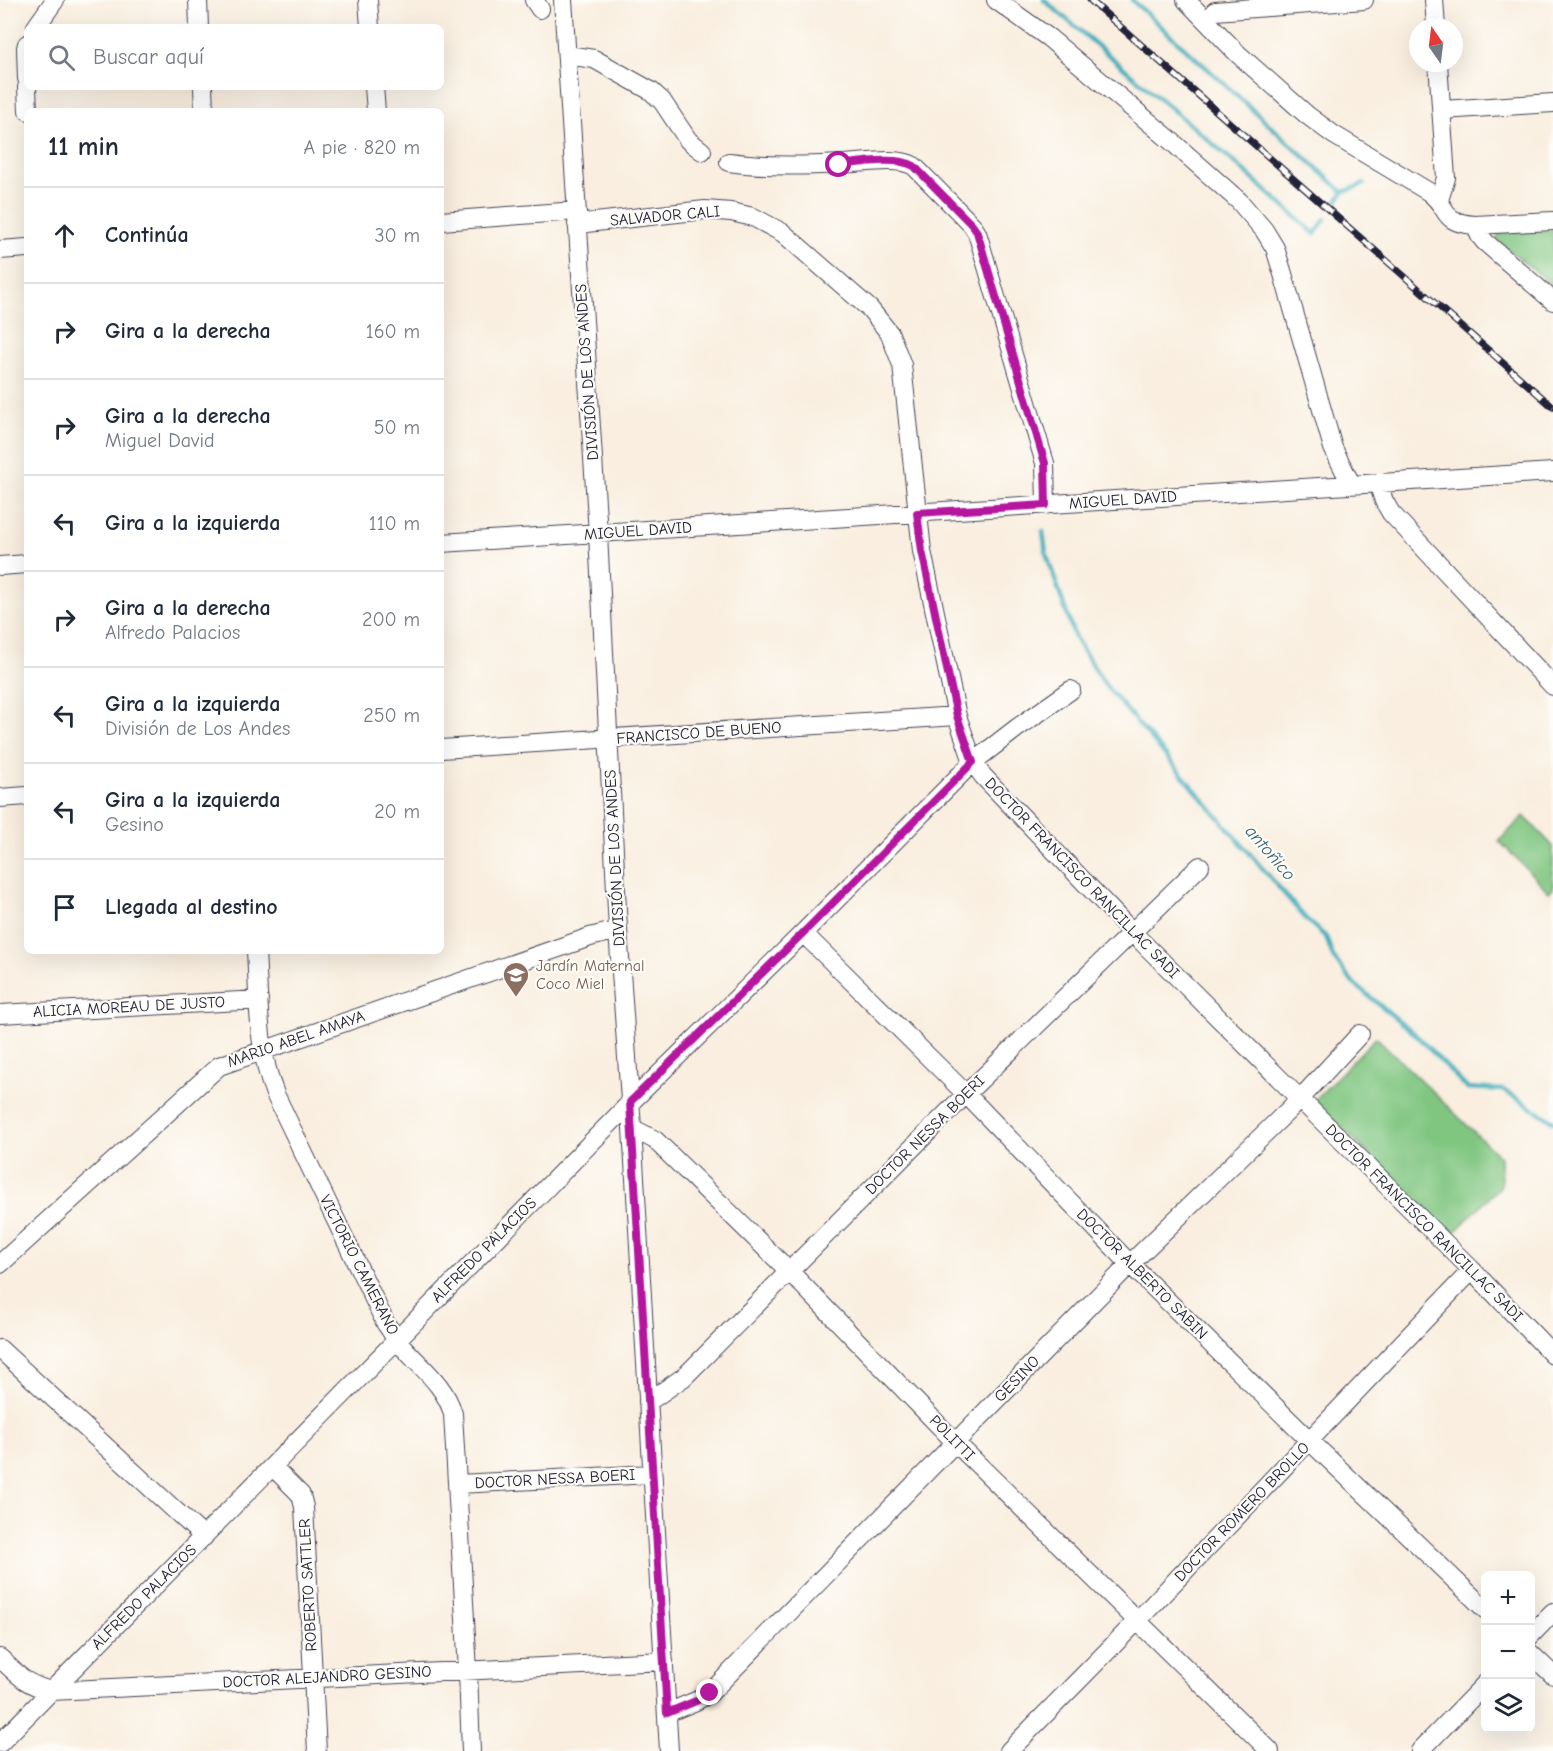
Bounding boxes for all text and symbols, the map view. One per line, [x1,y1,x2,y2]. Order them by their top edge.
north arrow [1409,18,1463,72]
search box [24,24,444,90]
icon: search [45,41,78,74]
text: Buscar aquí [93,44,204,70]
text: 11 min [48,132,119,162]
text: A pie · 820 m [303,136,420,159]
route start [825,151,851,177]
street label: SALVADOR CALI [609,202,721,230]
icon: ahead [48,219,81,252]
text: Continúa [105,222,189,248]
text: 30 m [374,224,420,247]
street label: DIVISIÓN DE LOS ANDES [571,283,602,461]
icon: right [48,315,81,348]
text: Gira a la derecha [105,318,271,344]
text: 160 m [366,320,420,343]
text: Gira a la derecha [105,403,271,429]
icon: right [48,411,81,444]
text: 50 m [374,416,420,439]
text: Miguel David [105,429,215,452]
street label: MIGUEL DAVID [1068,487,1178,513]
icon: left [48,507,81,540]
text: Gira a la izquierda [105,510,280,536]
text: 110 m [369,512,420,535]
street label: MIGUEL DAVID [583,518,693,544]
text: Gira a la derecha [105,595,271,621]
icon: right [48,603,81,636]
text: 200 m [362,608,420,631]
text: Alfredo Palacios [105,621,240,644]
text: Gira a la izquierda [105,691,280,717]
icon: left [48,699,81,732]
text: 250 m [363,704,420,727]
text: División de Los Andes [105,717,290,740]
street label: FRANCISCO DE BUENO [616,718,782,748]
street label: DIVISIÓN DE LOS ANDES [600,769,629,947]
street label: DOCTOR FRANCISCO RANCILLAC SADI [981,774,1183,982]
text: Gira a la izquierda [105,787,280,813]
icon: left [48,795,81,828]
text: 20 m [374,800,420,823]
text: Gesino [105,813,164,836]
water label: antoñico [1240,821,1300,885]
icon: arrive [48,891,81,924]
text: Llegada al destino [105,894,278,920]
place label: Jardín Maternal Coco Miel [536,957,645,993]
school or university icon: Jardín Maternal Coco Miel [501,960,531,998]
street label: ALICIA MOREAU DE JUSTO [33,993,225,1021]
street label: MARIO ABEL AMAYA [225,1007,367,1071]
street label: DOCTOR NESSA BOERI [862,1072,988,1198]
street label: DOCTOR FRANCISCO RANCILLAC SADI [1322,1121,1526,1325]
street label: VICTORIO CAMERANO [316,1192,402,1338]
street label: ALFREDO PALACIOS [428,1194,540,1306]
street label: DOCTOR ALBERTO SABIN [1073,1205,1211,1343]
street label: GESINO [991,1352,1043,1406]
street label: POLITTI [926,1412,978,1464]
street label: DOCTOR ROMERO BROLLO [1171,1439,1313,1585]
street label: DOCTOR NESSA BOERI [474,1466,636,1492]
street label: ROBERTO SATTLER [296,1518,320,1652]
street label: ALFREDO PALACIOS [88,1541,200,1653]
map controls [1481,1571,1535,1733]
button: + [1481,1571,1535,1625]
button: − [1481,1625,1535,1679]
street label: DOCTOR ALEJANDRO GESINO [222,1663,432,1691]
route end [696,1679,722,1705]
button: layers [1481,1679,1535,1733]

